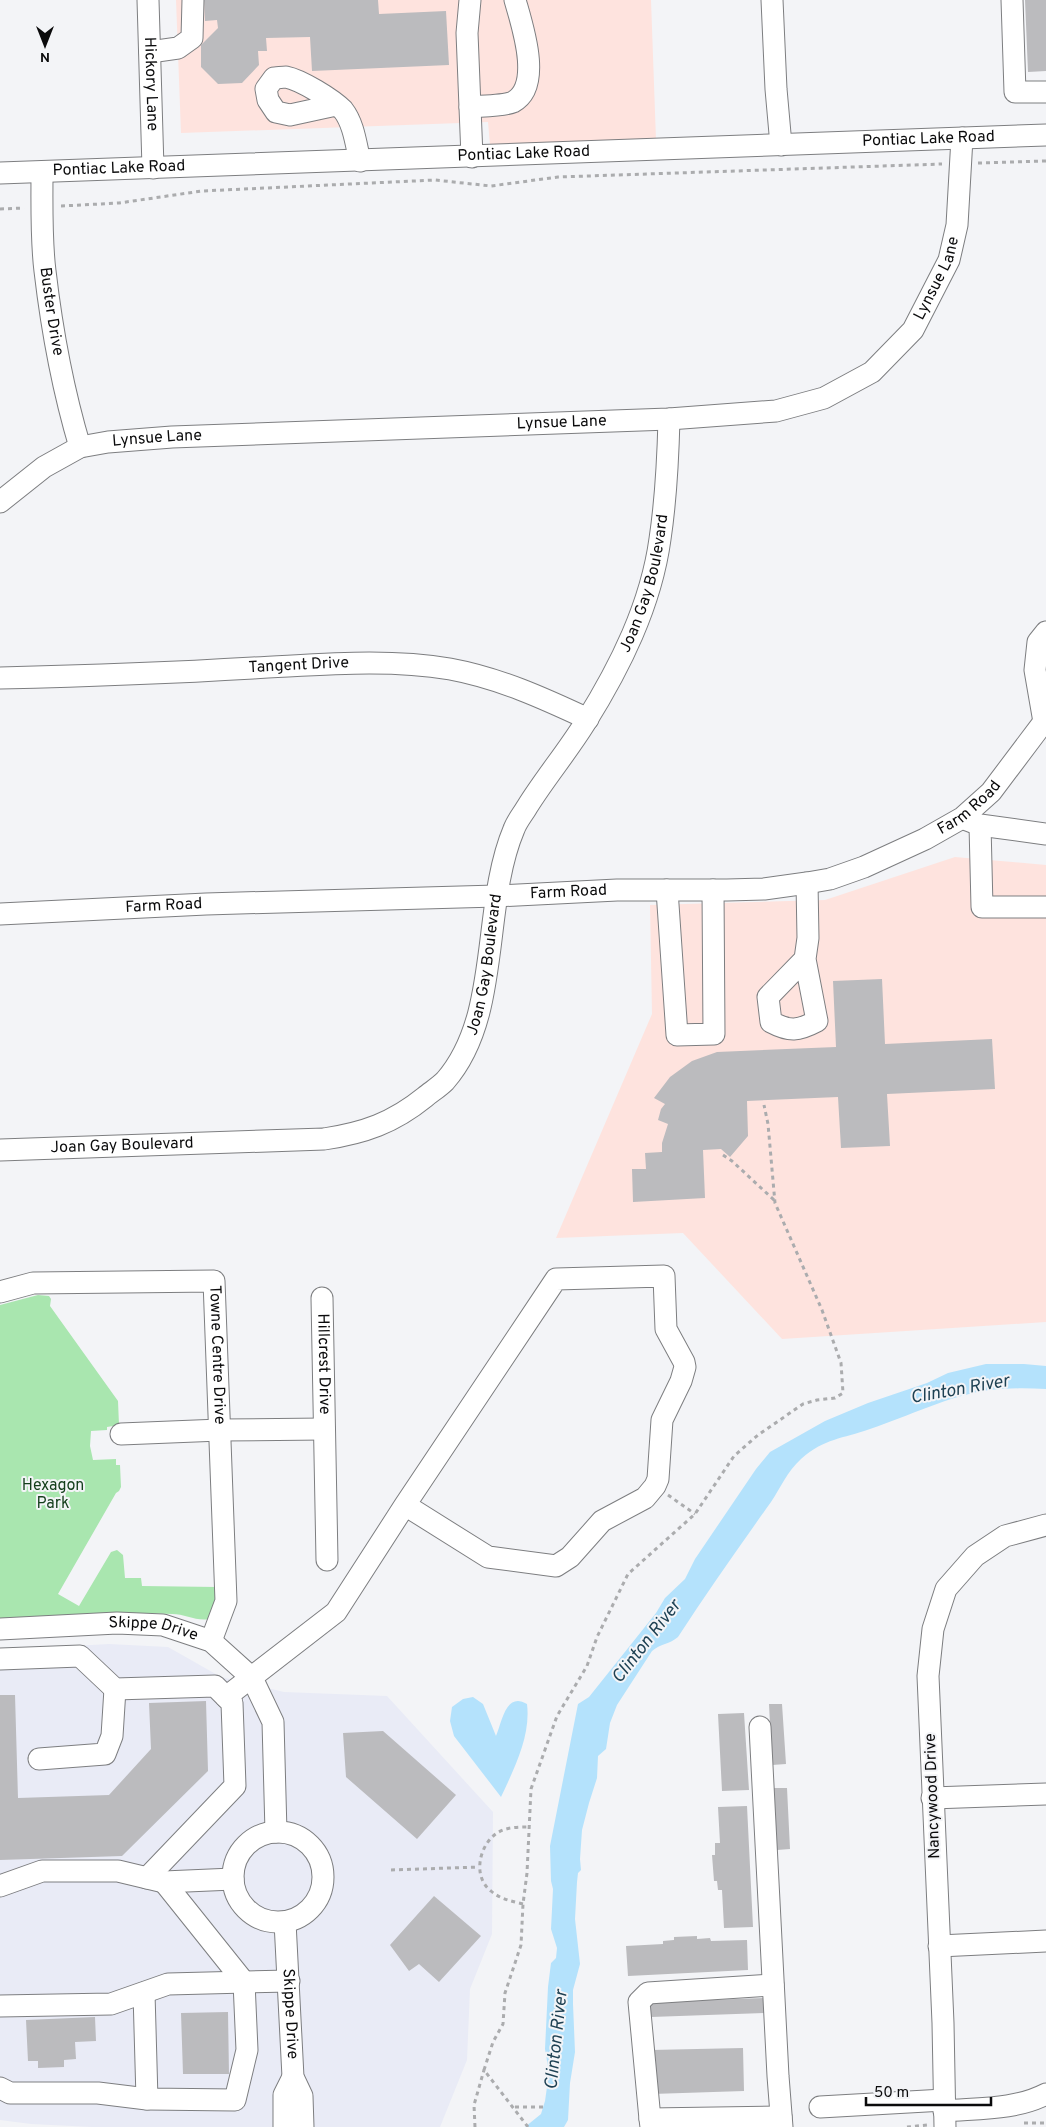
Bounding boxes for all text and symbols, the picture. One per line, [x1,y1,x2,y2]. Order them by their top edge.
north arrow [20,20,70,70]
street label: Hickory Lane [139,37,162,131]
text: N [40,48,50,65]
street label: Pontiac Lake Road [862,127,995,152]
street label: Pontiac Lake Road [457,142,590,166]
street label: Pontiac Lake Road [52,156,186,181]
street label: Lynsue Lane [910,235,964,324]
street label: Buster Drive [35,266,68,358]
street label: Lynsue Lane [516,411,607,435]
street label: Lynsue Lane [111,426,202,452]
street label: Joan Gay Boulevard [616,513,673,656]
street label: Tangent Drive [248,653,349,678]
street label: Farm Road [934,777,1006,840]
street label: Farm Road [530,881,607,904]
street label: Joan Gay Boulevard [462,893,507,1038]
street label: Farm Road [125,894,203,918]
street label: Joan Gay Boulevard [50,1133,194,1158]
street label: Towne Centre Drive [204,1285,229,1425]
street label: Hillcrest Drive [312,1313,334,1415]
water label: Clinton River [909,1370,1013,1410]
park label: Hexagon Park [22,1476,84,1514]
water label: Clinton River [607,1594,688,1688]
street label: Skippe Drive [108,1613,200,1646]
street label: Nancywood Drive [921,1733,945,1859]
street label: Skippe Drive [277,1968,302,2060]
water label: Clinton River [540,1987,574,2091]
scale bar [866,2074,991,2106]
text: 50 m [874,2084,909,2103]

